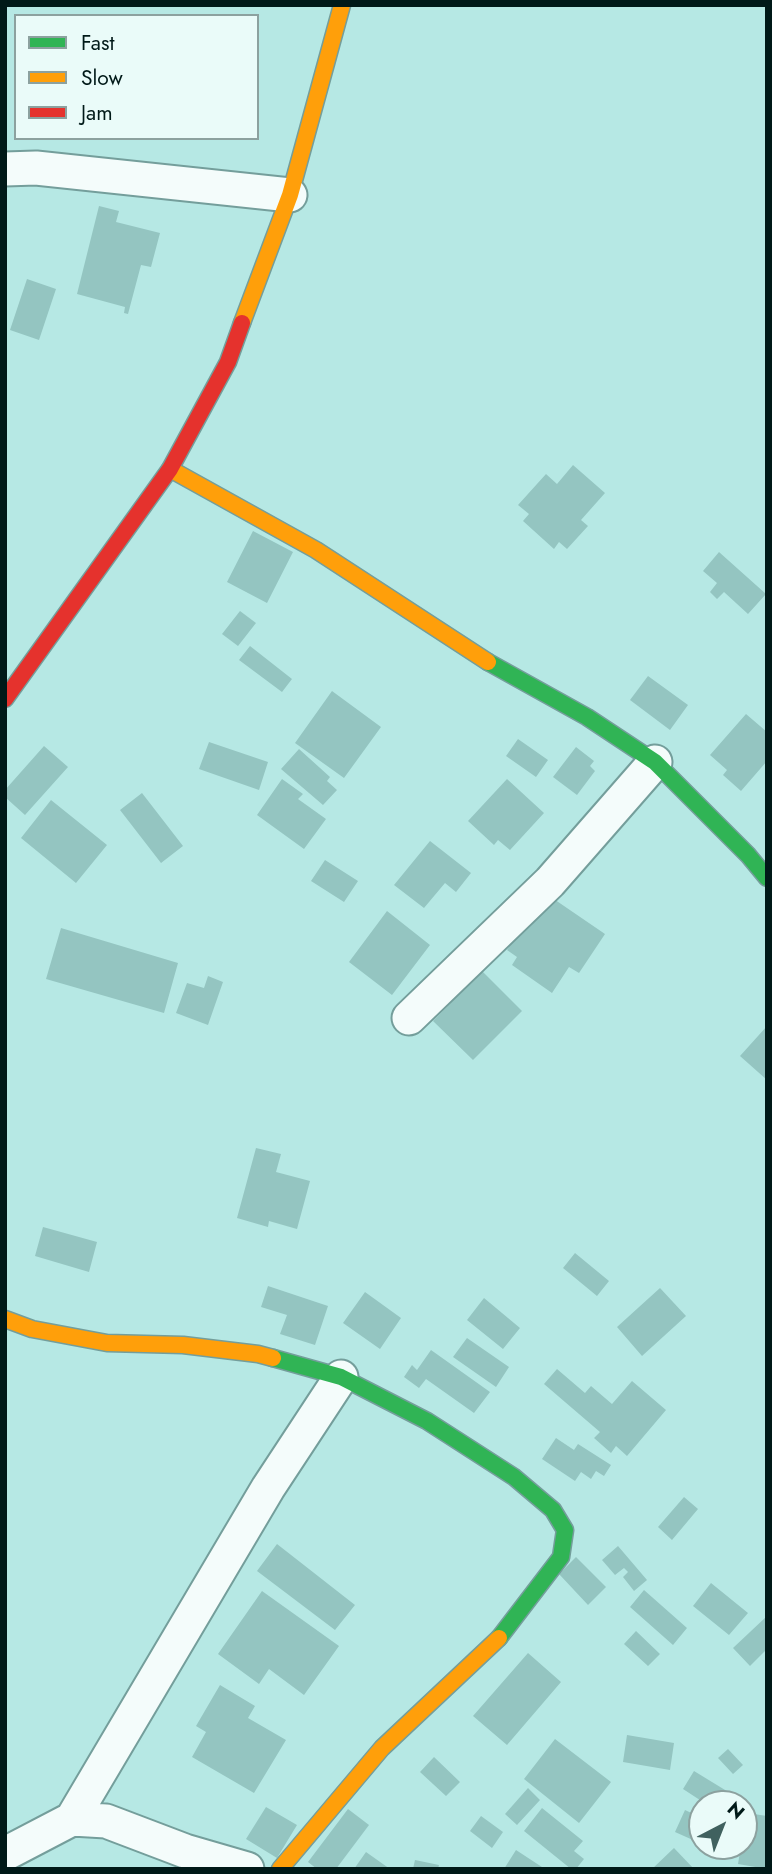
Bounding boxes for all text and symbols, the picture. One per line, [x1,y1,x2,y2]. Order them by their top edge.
legend [14,14,259,140]
text: Fast [81,28,114,58]
text: Slow [81,63,123,93]
text: Jam [81,98,113,128]
north arrow [688,1790,758,1860]
text: N [721,1795,751,1826]

